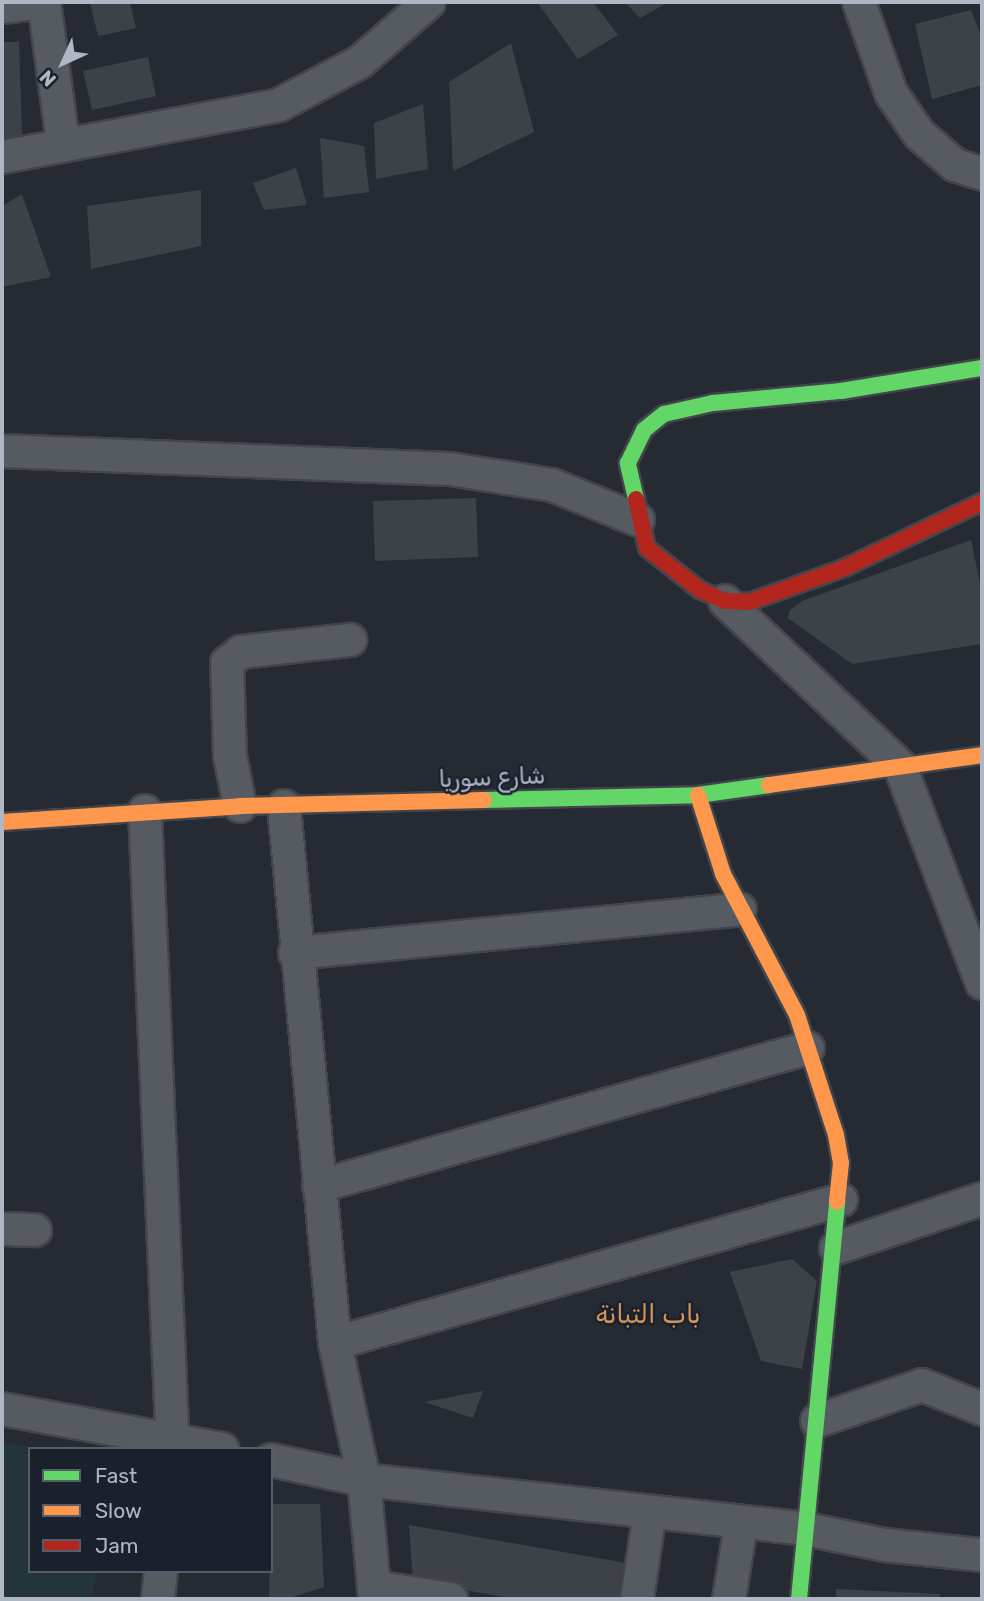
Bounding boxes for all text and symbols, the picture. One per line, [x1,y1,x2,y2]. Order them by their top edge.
north arrow [28,28,98,98]
text: N [35,65,61,91]
street label: شارع سوريا [438,762,546,794]
district label: باب التبانة [595,1299,701,1331]
legend [28,1447,273,1573]
text: Fast [95,1463,137,1488]
text: Slow [95,1498,142,1523]
text: Jam [95,1533,139,1558]

